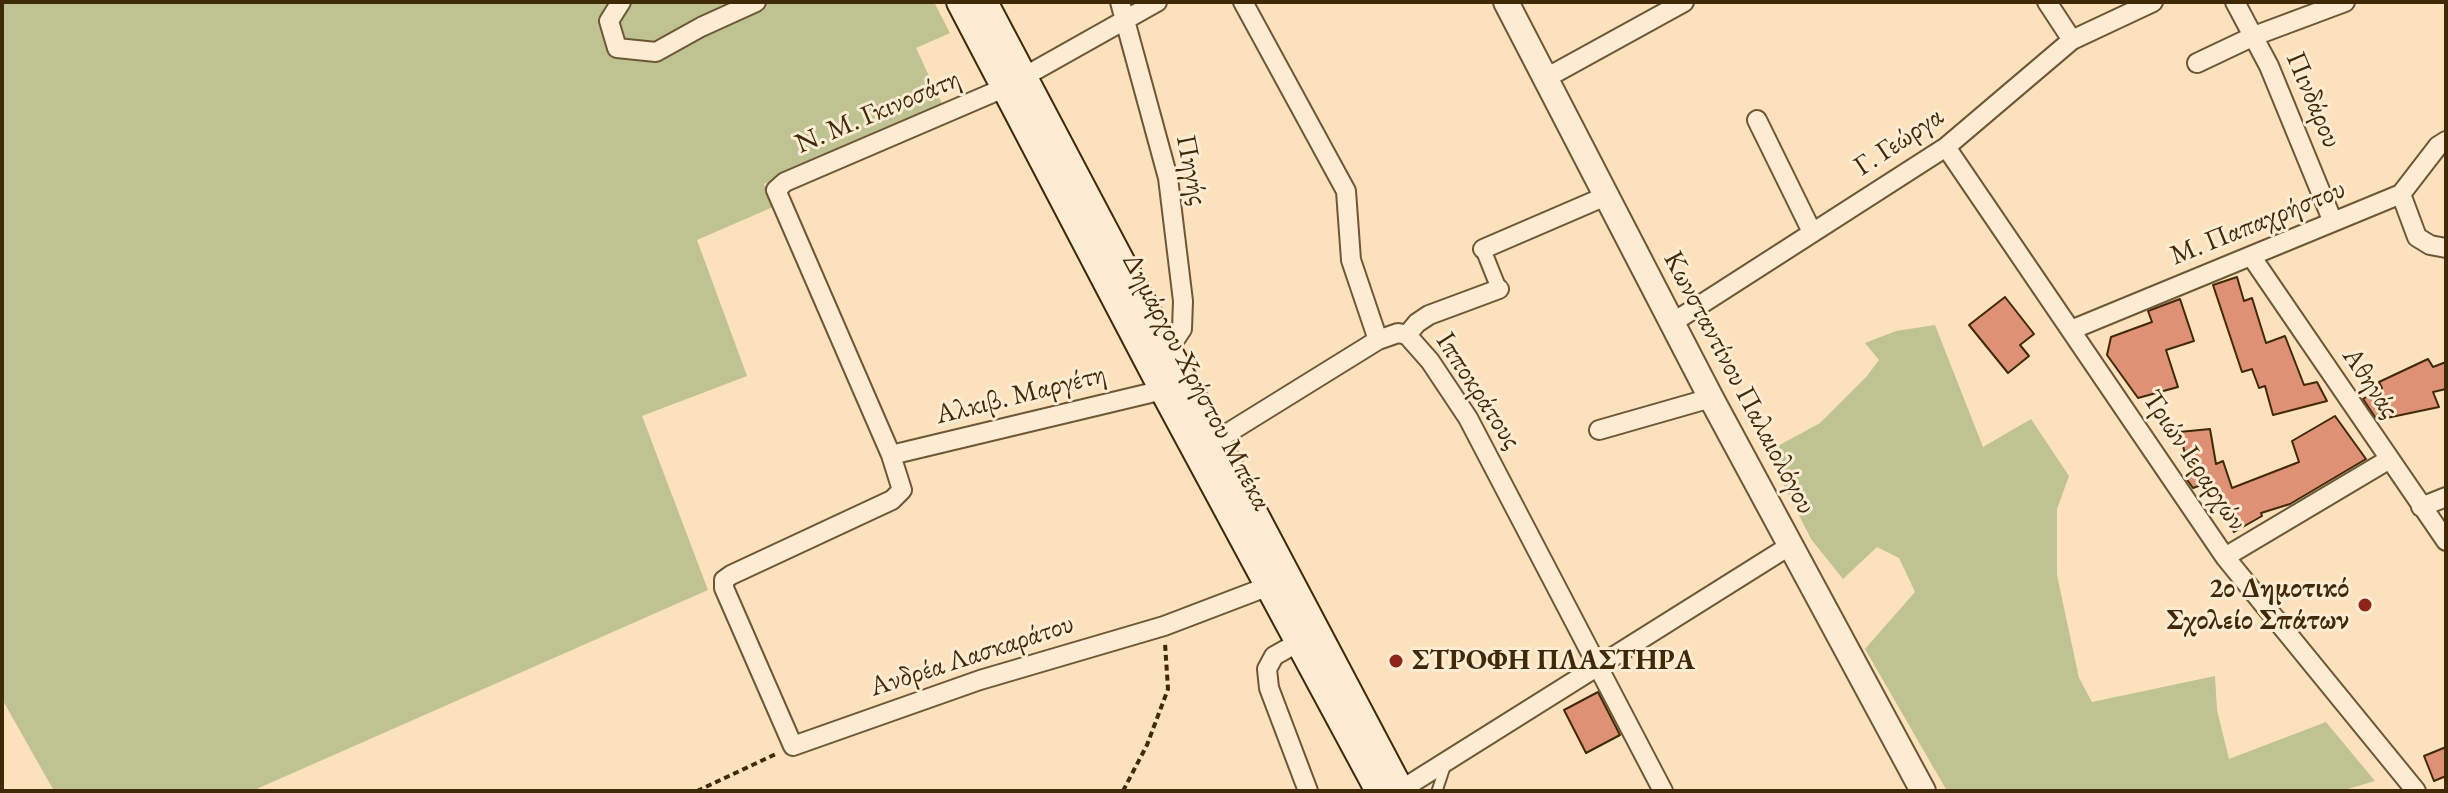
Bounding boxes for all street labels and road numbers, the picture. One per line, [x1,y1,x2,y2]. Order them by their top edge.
street label: Πινδάρου [2278,47,2348,153]
street label: Ν. Μ. Γκινοσάτη [790,62,966,162]
street label: Γ. Γεώργα [1848,100,1950,184]
street label: Πηγής [1168,132,1214,208]
street label: Μ. Παπαχρήστου [2166,173,2350,273]
street label: Κωνσταντίνου Παλαιολόγου [1655,246,1823,520]
street label: Δημάρχου Χρήστου Μπέκα [1114,248,1278,516]
street label: Ιπποκράτους [1428,326,1528,456]
street label: Αθηνάς [2334,341,2406,425]
street label: Αλκιβ. Μαργέτη [932,358,1110,432]
street label: Τριών Ιεραρχών [2135,384,2253,538]
street label: Ανδρέα Λασκαράτου [866,607,1078,705]

